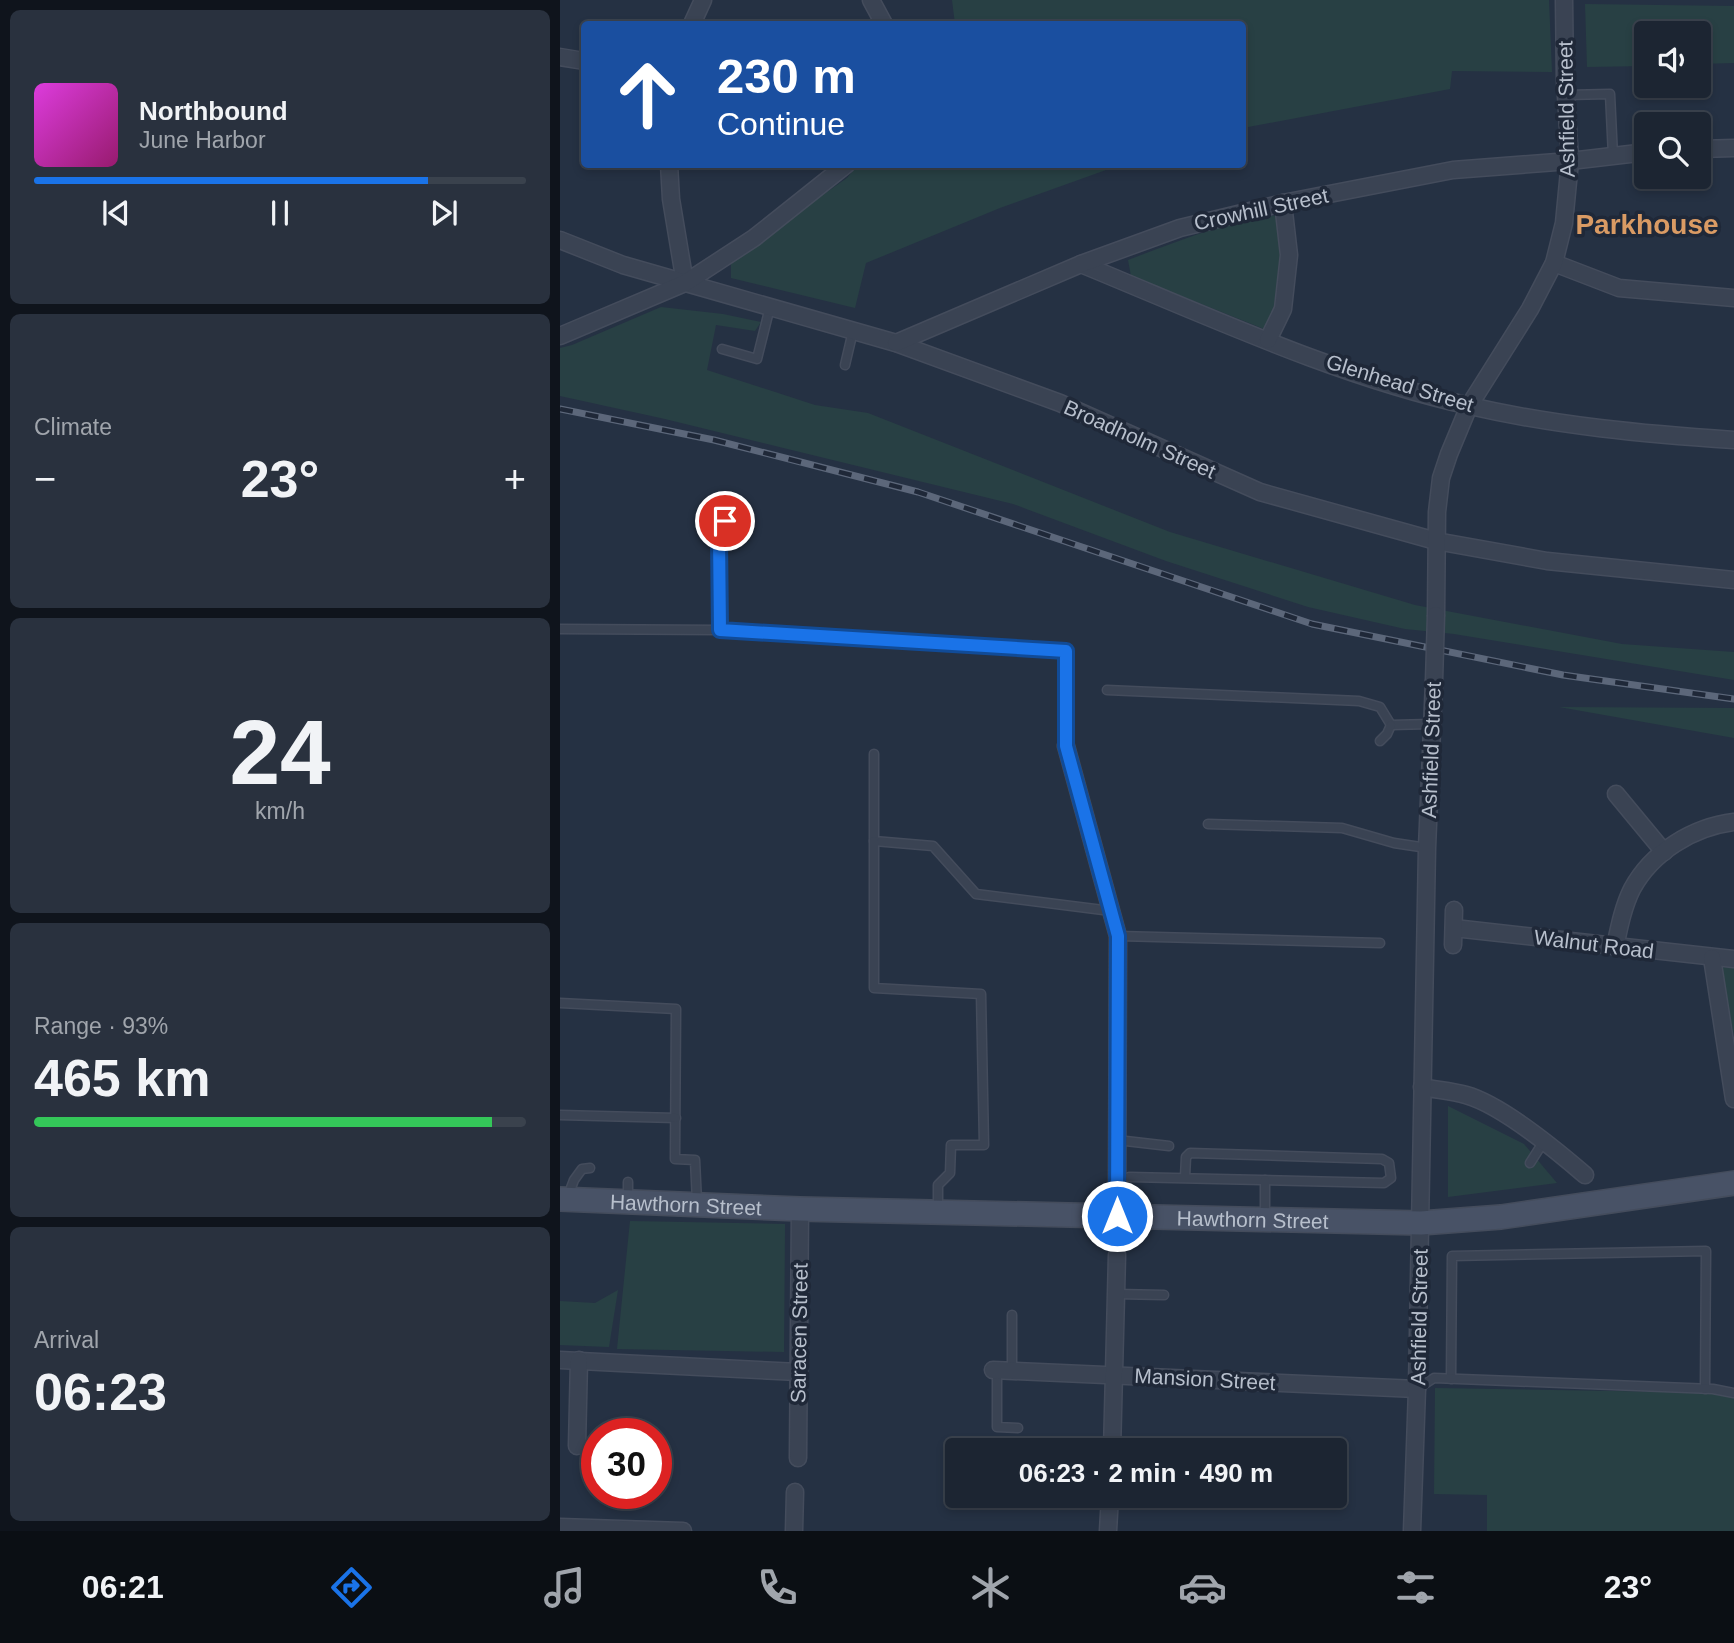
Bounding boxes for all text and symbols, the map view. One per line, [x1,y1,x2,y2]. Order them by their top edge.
map controls [1634,21,1711,189]
button: sound [1634,21,1711,98]
street label: Ashfield Street [1553,40,1579,177]
icon: ahead [602,49,693,140]
text: 230 m [717,49,856,103]
text: Northbound [139,96,288,126]
text: Continue [717,106,845,142]
button: search [1634,112,1711,189]
text: June Harbor [139,127,266,153]
street label: Crowhill Street [1192,184,1330,234]
icon: previous [97,194,135,232]
icon: pause [261,194,299,232]
icon: next [425,194,463,232]
district label: Parkhouse [1575,209,1719,240]
street label: Glenhead Street [1324,350,1477,416]
street label: Broadholm Street [1061,395,1219,483]
text: Climate [34,414,112,440]
text: 23° [241,450,319,508]
text: − [34,458,56,500]
text: + [504,458,526,500]
pin [695,491,755,551]
icon: arrive [706,502,744,540]
street label: Ashfield Street [1417,681,1445,819]
text: 24 [229,702,331,803]
text: km/h [255,798,305,824]
street label: Walnut Road [1533,925,1655,963]
text: Range · 93% [34,1013,168,1039]
text: 465 km [34,1049,210,1107]
position arrow [1080,1179,1154,1253]
street label: Hawthorn Street [610,1190,762,1219]
street label: Hawthorn Street [1177,1206,1329,1232]
street label: Ashfield Street [1406,1248,1432,1385]
street label: Saracen Street [786,1263,812,1403]
text: Arrival [34,1327,99,1353]
text: 06:23 [34,1363,167,1421]
street label: Mansion Street [1134,1364,1276,1394]
speed limit sign: 30 [581,1418,672,1509]
text: 06:23 · 2 min · 490 m [1019,1458,1273,1488]
icon: directions [327,1563,376,1612]
icon: music [540,1563,589,1612]
icon: phone [753,1563,802,1612]
icon: climate [966,1563,1015,1612]
icon: car [1178,1563,1227,1612]
icon: filters [1391,1563,1440,1612]
text: 06:21 [82,1569,164,1605]
text: 23° [1604,1569,1652,1605]

